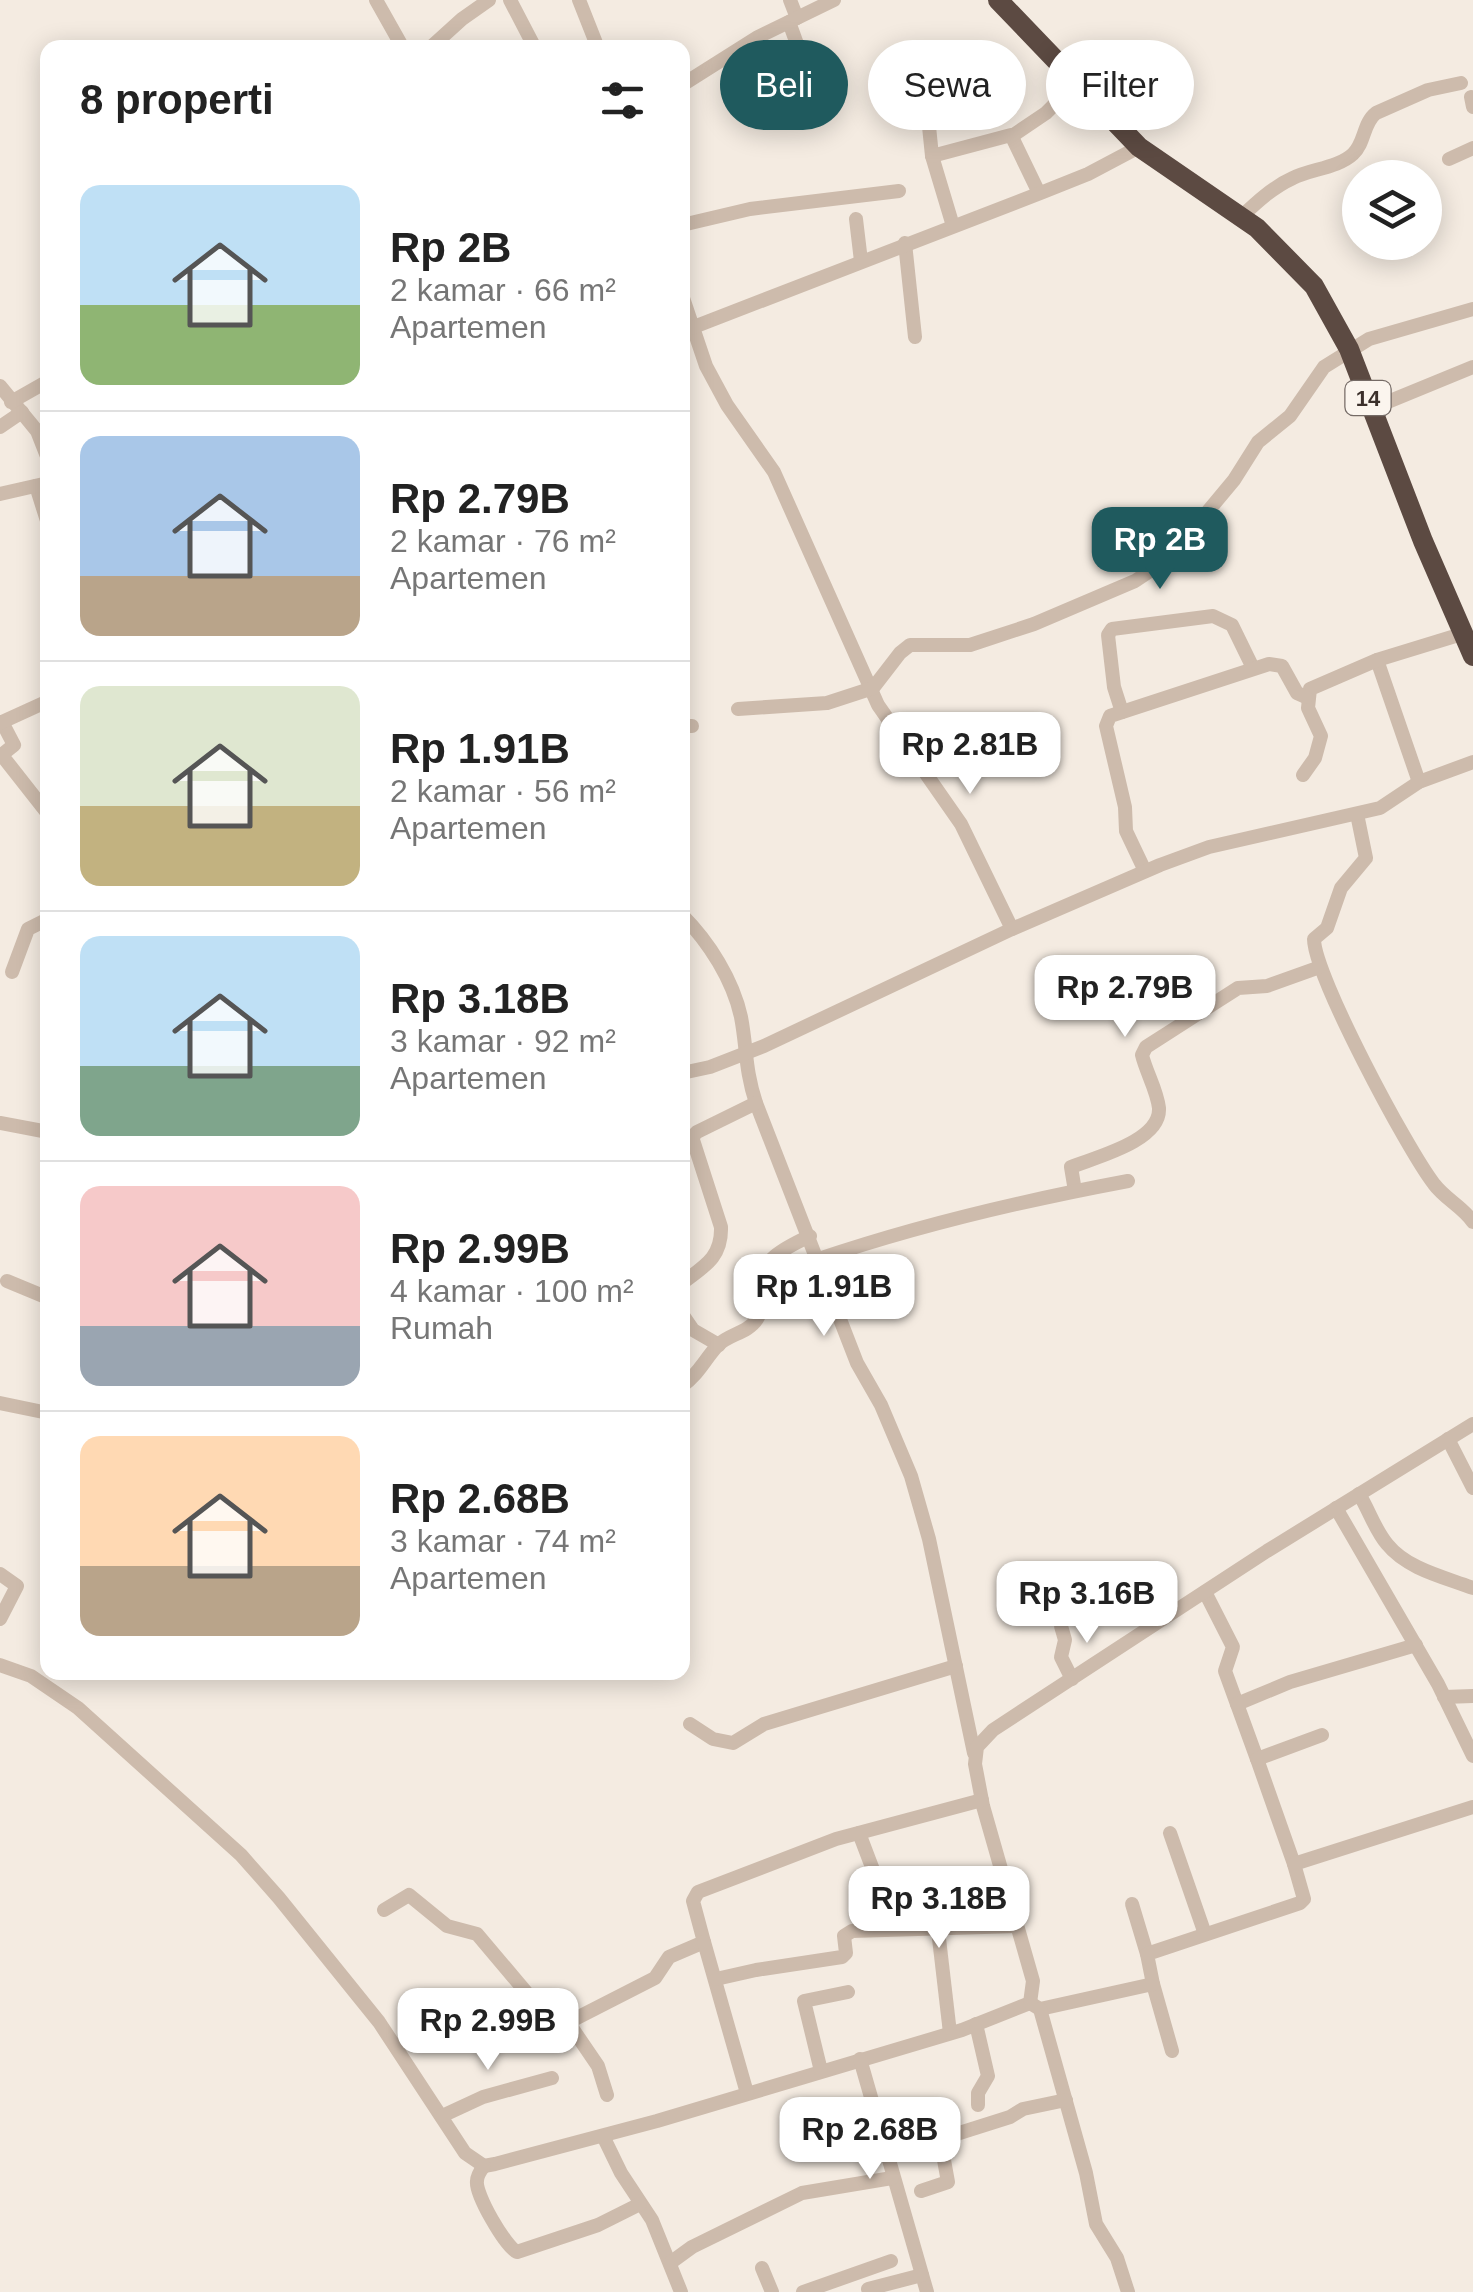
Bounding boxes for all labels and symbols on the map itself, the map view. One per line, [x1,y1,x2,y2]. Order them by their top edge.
road number: 14 [1346,381,1390,415]
pin: Rp 2B [1090,507,1230,592]
pin: Rp 2.81B [867,712,1073,797]
pin: Rp 2.79B [1022,955,1228,1040]
pin: Rp 1.91B [721,1254,927,1339]
pin: Rp 3.16B [984,1561,1190,1646]
pin: Rp 3.18B [836,1866,1042,1951]
pin: Rp 2.99B [385,1988,591,2073]
pin: Rp 2.68B [767,2097,973,2182]

